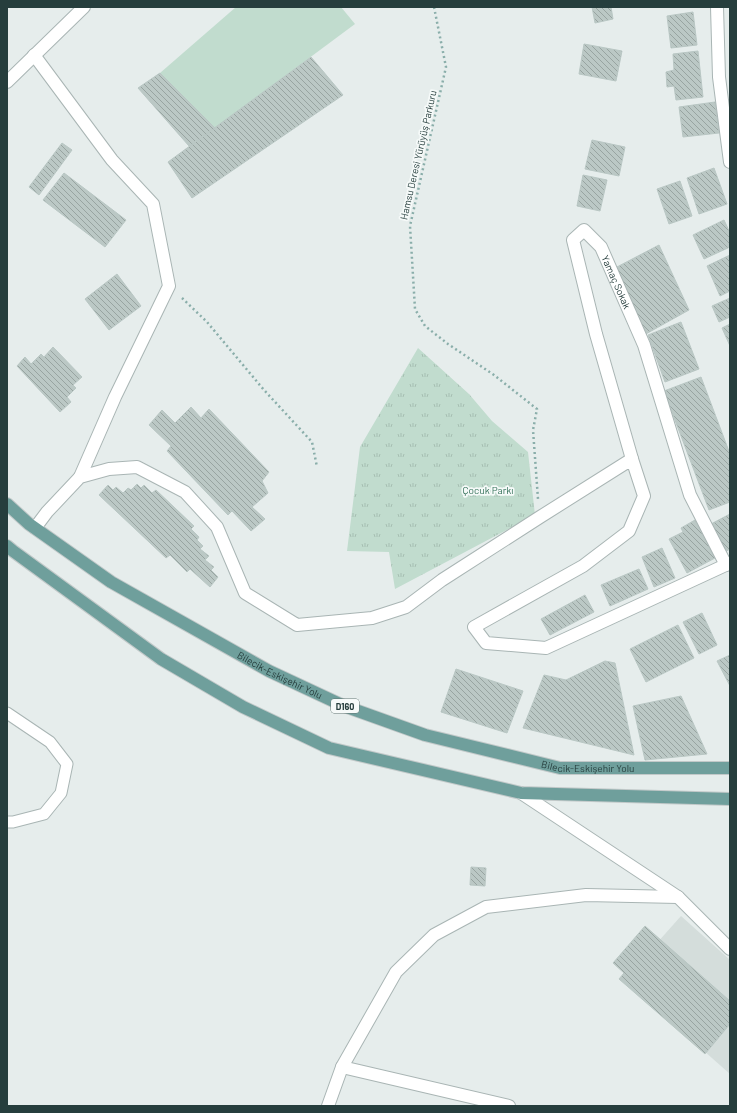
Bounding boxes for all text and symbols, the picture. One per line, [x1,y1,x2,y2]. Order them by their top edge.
street label: Hamsu Deresi Yürüyüş Parkuru [397,89,439,221]
street label: Yamaç Sokak [599,253,633,311]
park label: Çocuk Parkı [463,484,513,496]
street label: Bilecik-Eskişehir Yolu [235,648,324,701]
road number: D160 [331,699,359,713]
street label: Bilecik-Eskişehir Yolu [540,758,634,774]

